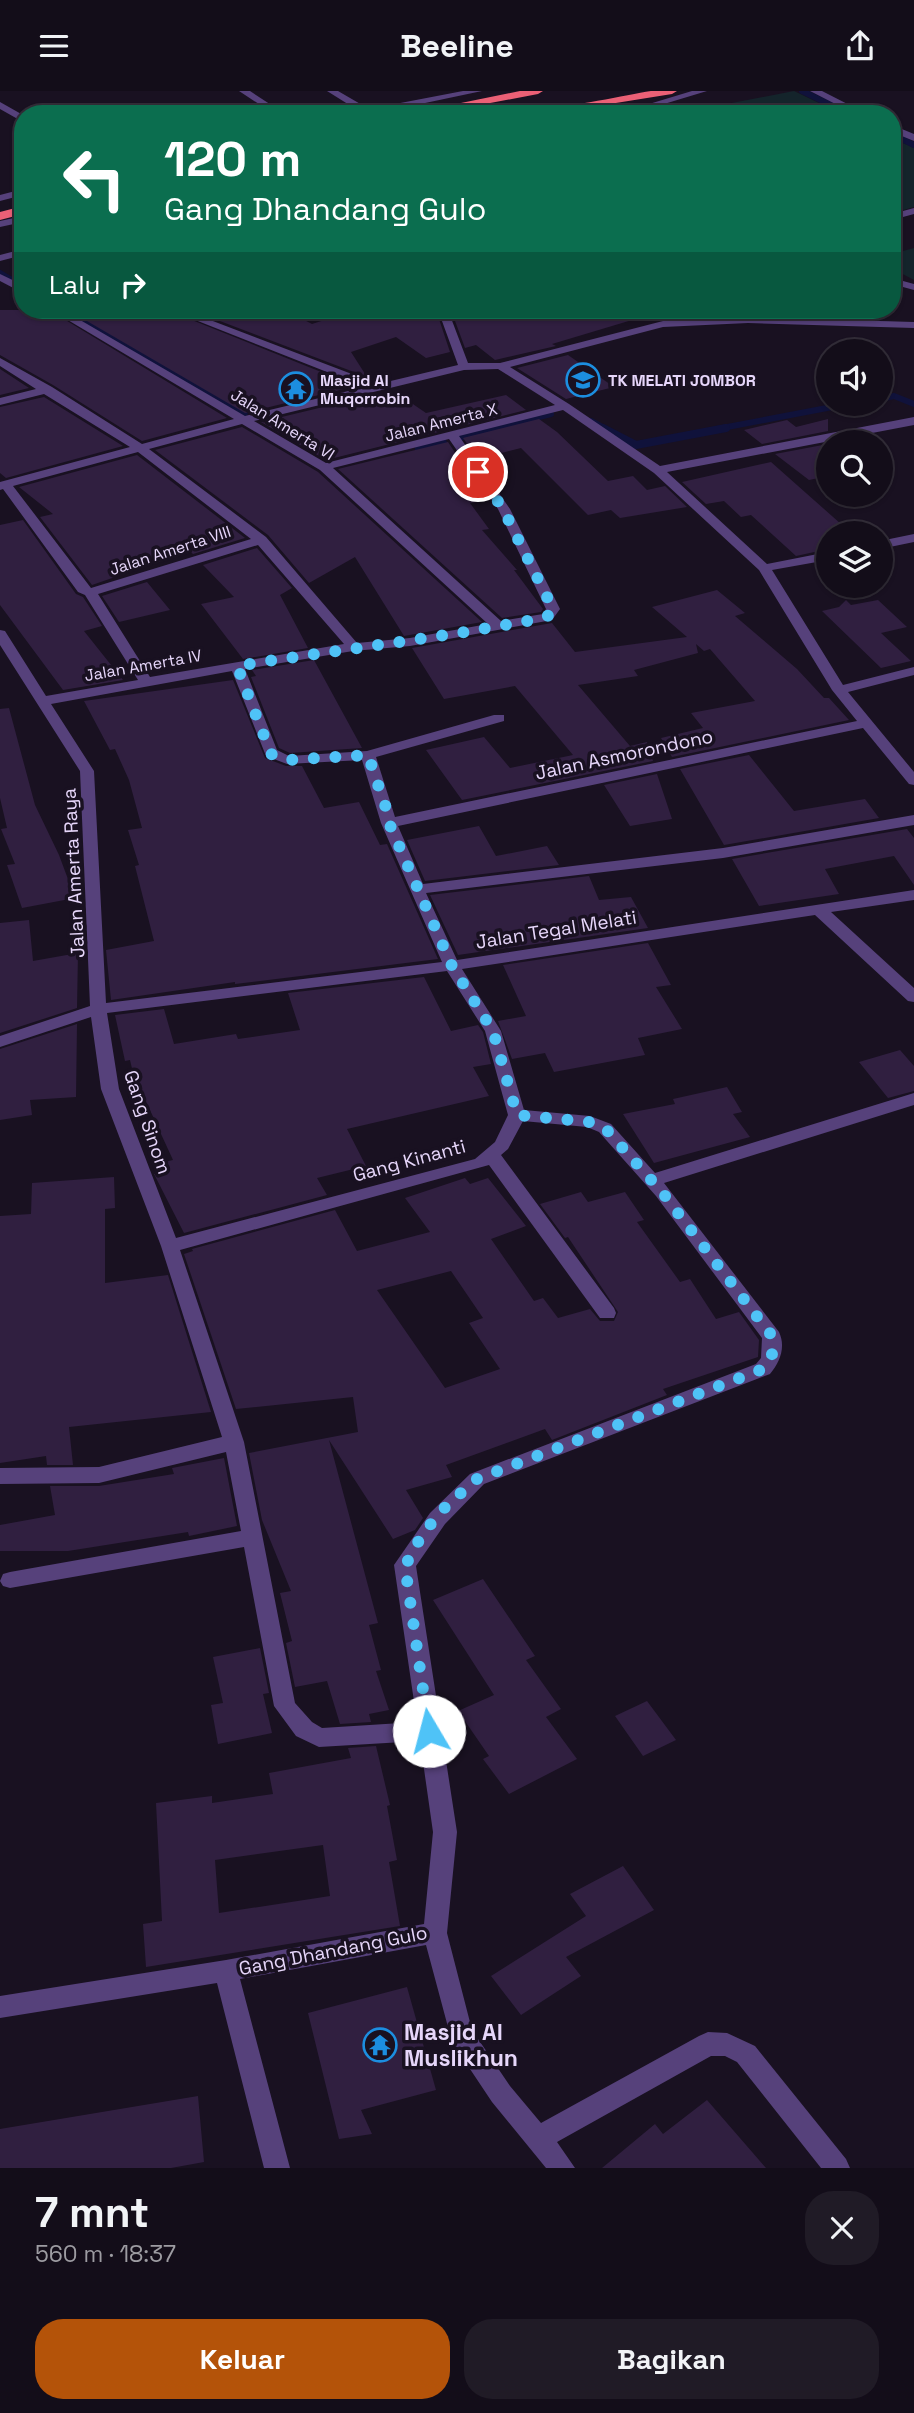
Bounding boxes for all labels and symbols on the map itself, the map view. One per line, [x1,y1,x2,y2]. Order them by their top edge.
school or university icon: TK MELATI JOMBOR [564,361,602,399]
temple icon: Masjid Al Muqorrobin [277,370,315,408]
place label: Masjid Al Muqorrobin [320,370,410,409]
place label: TK MELATI JOMBOR [608,370,756,391]
street label: Jalan Amerta VI [227,384,339,465]
street label: Jalan Amerta X [383,398,500,447]
pin [448,442,508,502]
street label: Jalan Amerta VIII [107,521,234,580]
street label: Jalan Amerta IV [83,645,204,686]
street label: Jalan Asmorondono [533,723,715,786]
street label: Jalan Amerta Raya [57,787,90,959]
street label: Jalan Tegal Melati [474,904,638,955]
street label: Gang Sinom [118,1067,177,1177]
street label: Gang Kinanti [350,1133,468,1188]
position arrow [392,1694,466,1768]
street label: Gang Dhandang Gulo [237,1920,429,1981]
place label: Masjid Al Muslikhun [404,2017,518,2073]
temple icon: Masjid Al Muslikhun [361,2026,399,2064]

